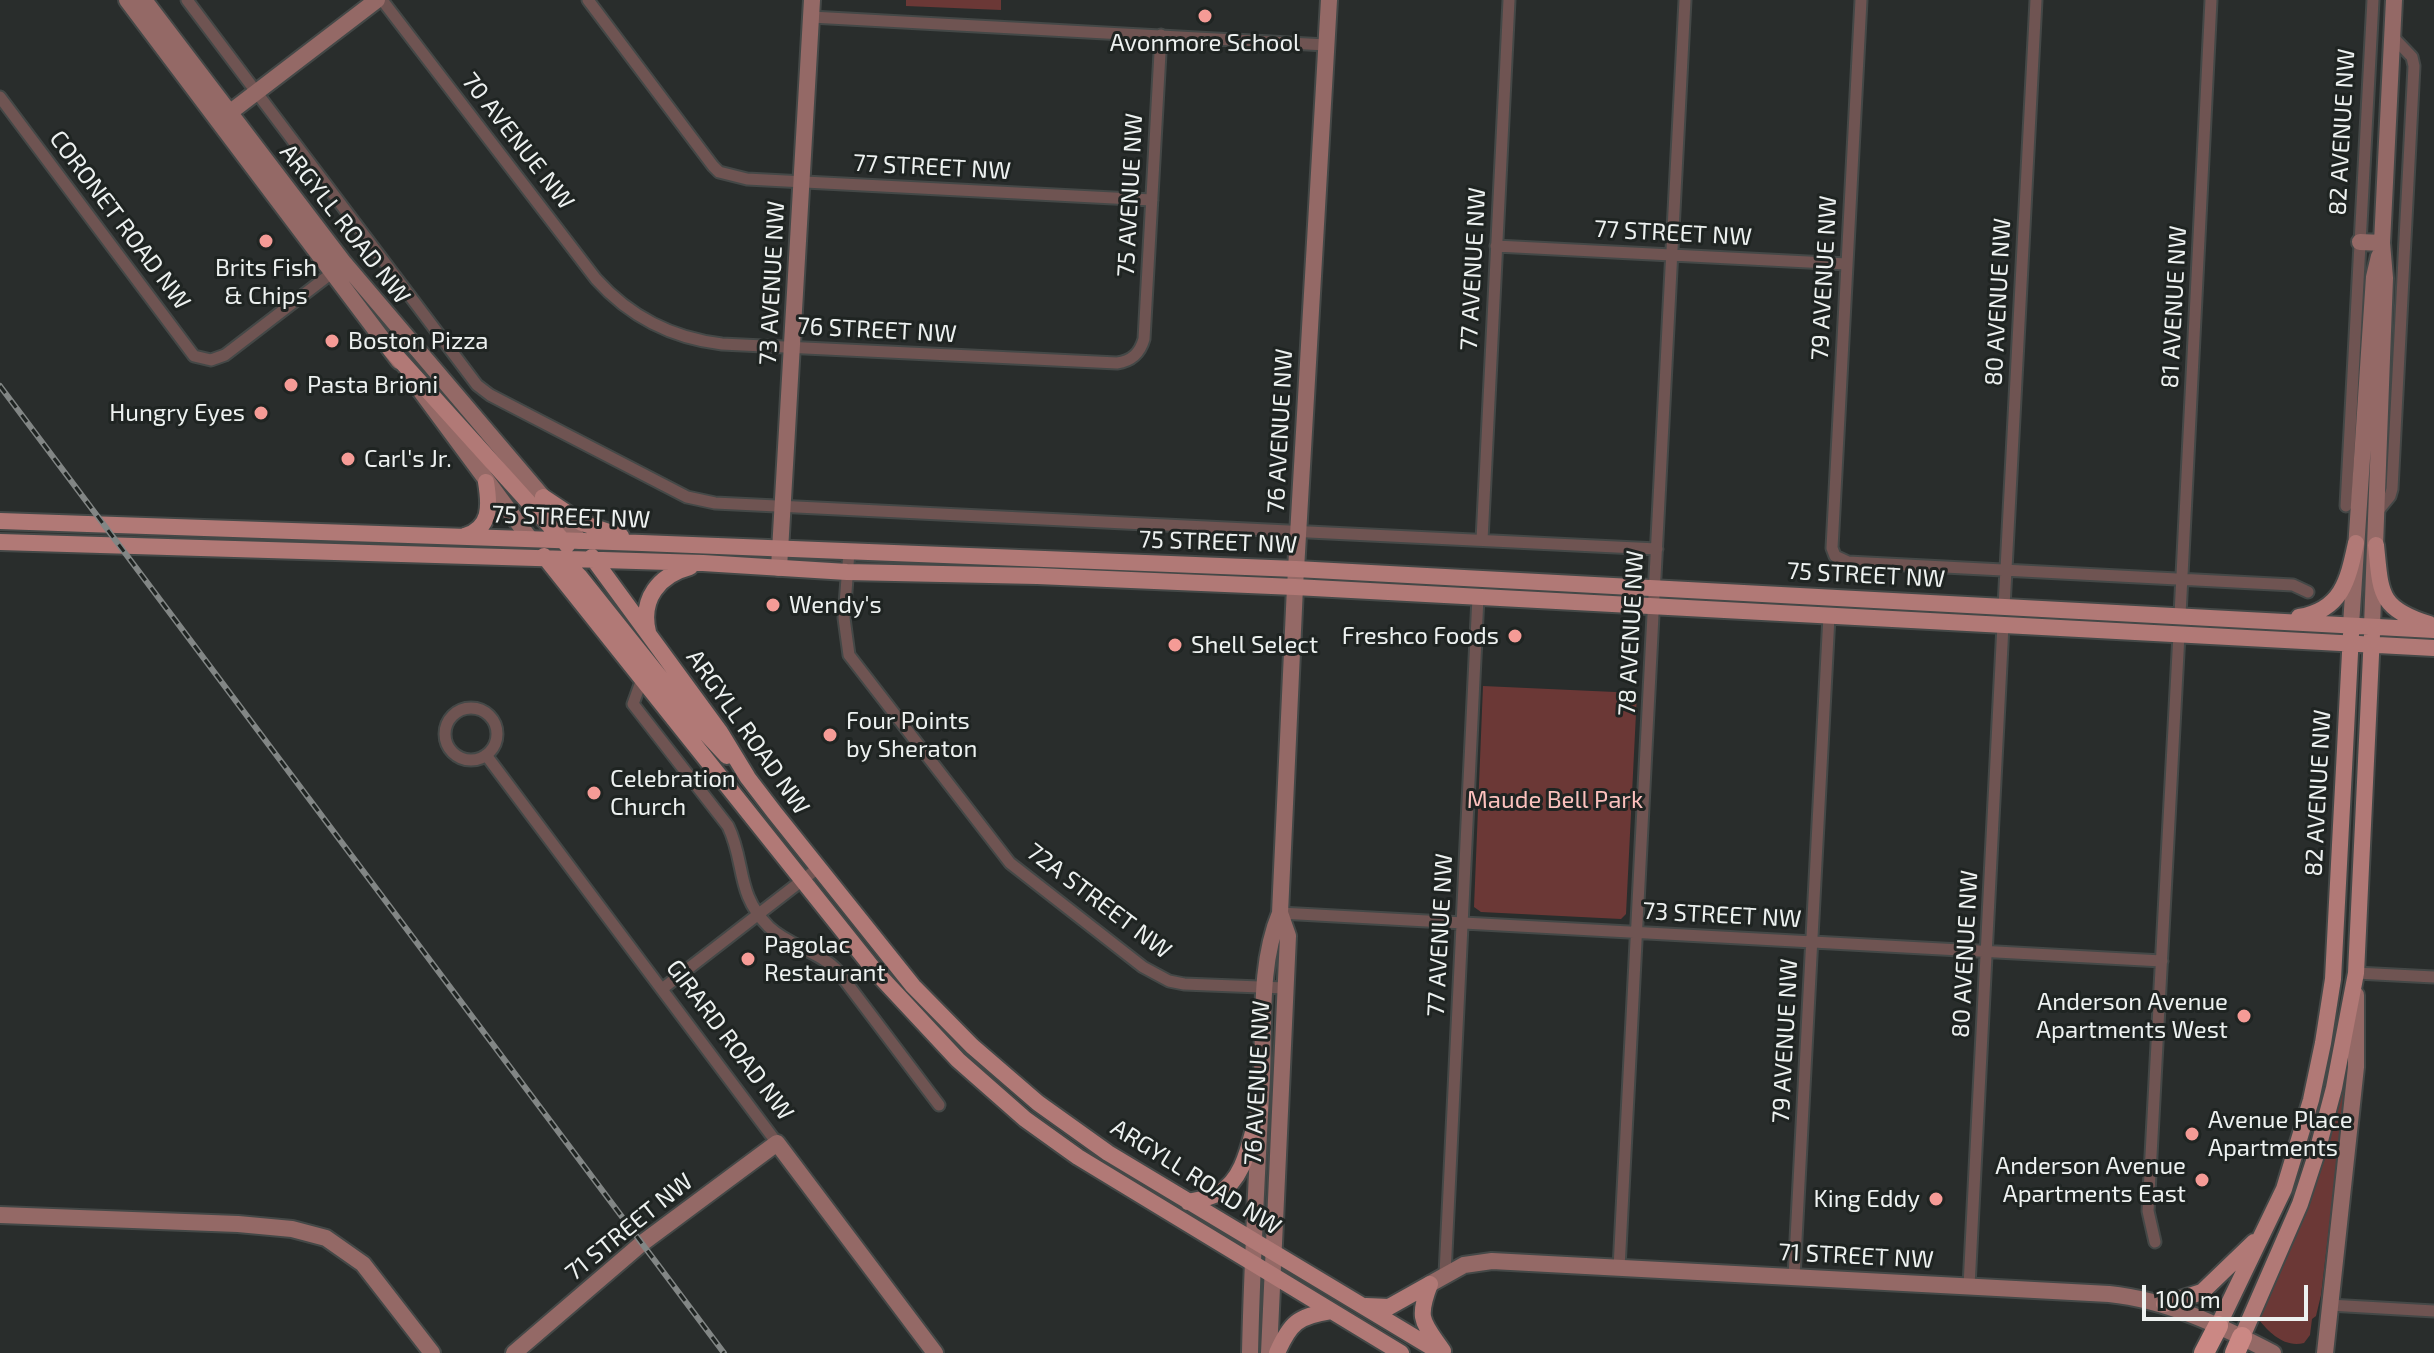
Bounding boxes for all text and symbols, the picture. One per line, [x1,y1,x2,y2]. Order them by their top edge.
marker: Avonmore School [1196,7,1214,25]
place label: Avonmore School [1110,29,1300,57]
street label: 82 AVENUE NW [2323,48,2361,216]
street label: 70 AVENUE NW [456,67,580,215]
street label: 75 AVENUE NW [1111,112,1149,278]
street label: CORONET ROAD NW [43,125,197,315]
street label: ARGYLL ROAD NW [274,138,416,310]
street label: 77 STREET NW [852,148,1012,186]
street label: 77 AVENUE NW [1454,187,1492,351]
street label: 79 AVENUE NW [1805,195,1843,361]
street label: 73 AVENUE NW [753,200,791,366]
street label: 77 STREET NW [1593,214,1753,252]
street label: 80 AVENUE NW [1979,217,2017,387]
street label: 81 AVENUE NW [2155,225,2193,389]
marker: Brits Fish & Chips [257,232,275,250]
place label: Brits Fish & Chips [215,254,317,310]
street label: 76 STREET NW [797,311,957,349]
place label: Boston Pizza [348,327,489,355]
marker: Boston Pizza [323,332,341,350]
street label: 76 AVENUE NW [1261,348,1299,514]
place label: Pasta Brioni [307,371,438,399]
marker: Pasta Brioni [282,376,300,394]
place label: Hungry Eyes [109,399,245,427]
marker: Hungry Eyes [252,404,270,422]
place label: Carl's Jr. [364,445,452,473]
marker: Carl's Jr. [339,450,357,468]
street label: 75 STREET NW [491,500,651,534]
street label: 75 STREET NW [1138,525,1298,559]
street label: 78 AVENUE NW [1612,549,1650,717]
street label: 75 STREET NW [1786,556,1946,594]
place label: Wendy's [789,591,882,619]
marker: Wendy's [764,596,782,614]
place label: Freshco Foods [1342,622,1499,650]
marker: Freshco Foods [1506,627,1524,645]
place label: Shell Select [1191,631,1318,659]
marker: Shell Select [1166,636,1184,654]
street label: ARGYLL ROAD NW [680,644,816,820]
place label: Four Points by Sheraton [846,707,977,763]
street label: 82 AVENUE NW [2299,709,2337,877]
marker: Four Points by Sheraton [821,726,839,744]
place label: Celebration Church [610,765,736,821]
marker: Celebration Church [585,784,603,802]
park label: Maude Bell Park [1467,786,1643,814]
street label: 72A STREET NW [1021,837,1177,965]
street label: 77 AVENUE NW [1421,853,1459,1017]
street label: 80 AVENUE NW [1946,869,1984,1039]
street label: 73 STREET NW [1642,896,1802,934]
place label: Pagolac Restaurant [764,931,886,987]
marker: Pagolac Restaurant [739,950,757,968]
street label: GIRARD ROAD NW [660,954,800,1126]
street label: 79 AVENUE NW [1766,958,1804,1124]
place label: Anderson Avenue Apartments West [2036,988,2228,1044]
street label: 76 AVENUE NW [1238,1000,1276,1166]
marker: Anderson Avenue Apartments West [2235,1007,2253,1025]
place label: Avenue Place Apartments [2208,1106,2353,1162]
street label: ARGYLL ROAD NW [1106,1113,1286,1241]
marker: Avenue Place Apartments [2183,1125,2201,1143]
place label: Anderson Avenue Apartments East [1995,1152,2186,1208]
street label: 71 STREET NW [560,1167,698,1287]
marker: Anderson Avenue Apartments East [2193,1171,2211,1189]
place label: King Eddy [1814,1185,1920,1213]
marker: King Eddy [1927,1190,1945,1208]
street label: 71 STREET NW [1778,1238,1934,1274]
scale bar [2146,1269,2312,1319]
text: 100 m [2156,1284,2221,1313]

